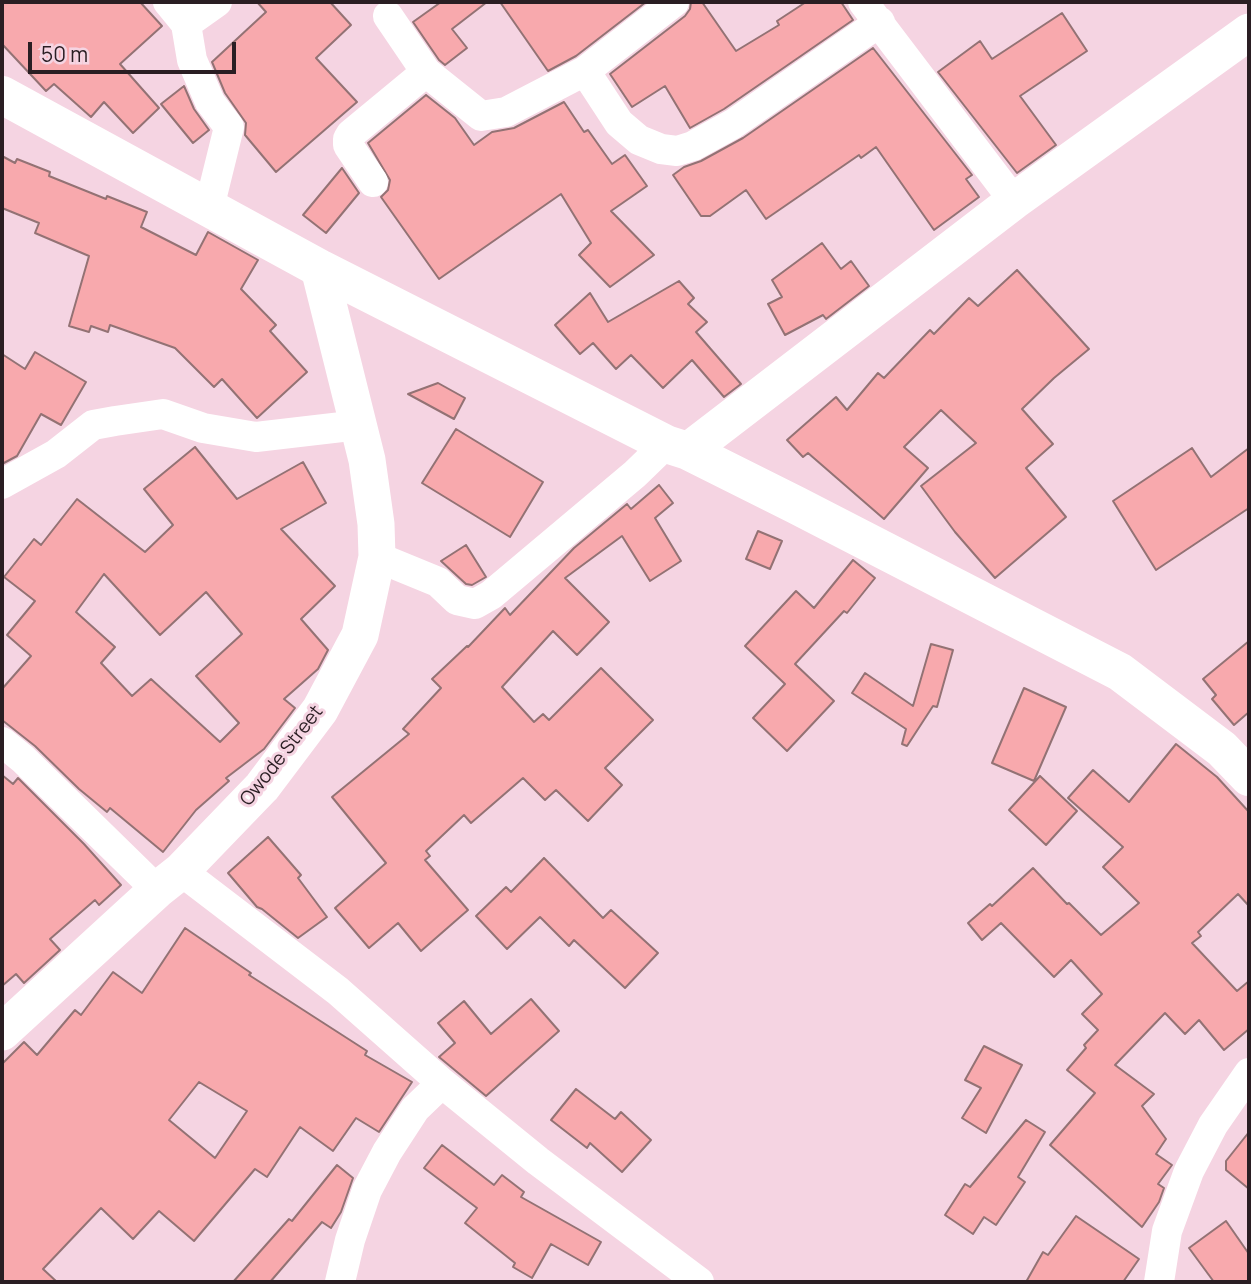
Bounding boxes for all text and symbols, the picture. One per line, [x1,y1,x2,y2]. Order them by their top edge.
scale bar [32,28,240,72]
text: 50 m [41,40,88,68]
street label: Owode Street [236,701,328,811]

